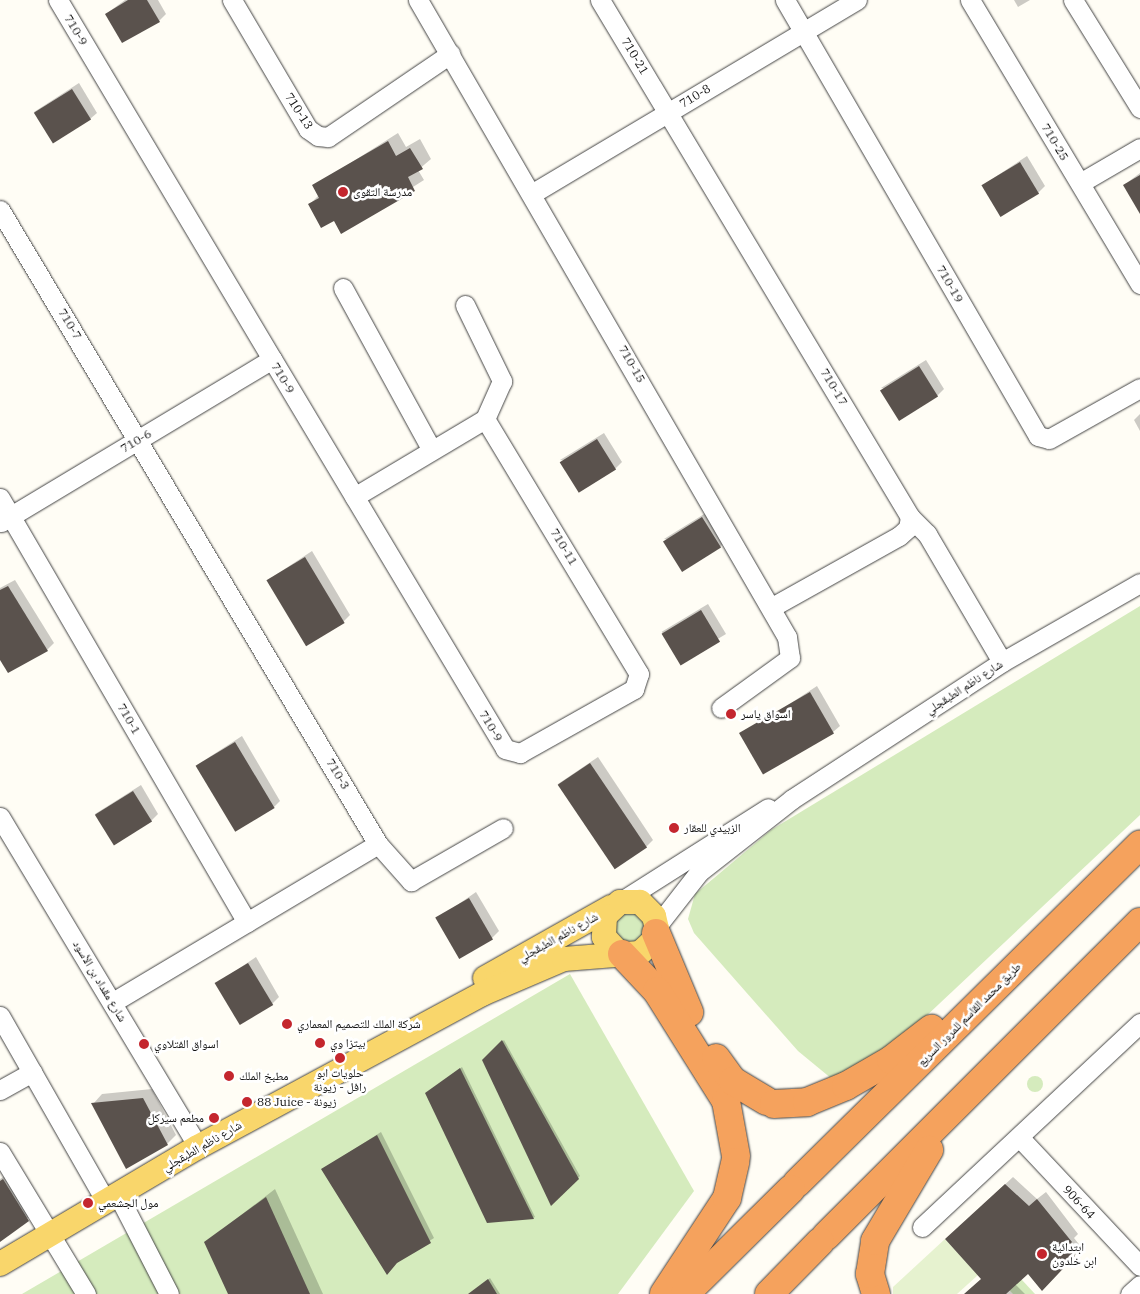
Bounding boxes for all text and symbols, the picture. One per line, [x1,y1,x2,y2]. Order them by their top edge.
street label: 710-9 [61,12,91,48]
street label: 710-21 [618,35,652,77]
street label: 710-8 [677,81,713,111]
street label: 710-13 [282,90,316,132]
street label: 710-25 [1038,121,1072,163]
place label: مدرسة التقوى [353,185,412,199]
marker: مدرسة التقوى [337,186,349,198]
street label: 710-19 [934,263,966,305]
street label: 710-7 [55,306,85,342]
street label: 710-15 [616,343,648,385]
street label: 710-9 [268,360,298,396]
street label: 710-17 [817,366,851,408]
street label: 710-6 [118,426,154,456]
street label: 710-11 [547,526,581,568]
street label: شارع ناظم الطبقجلي [923,657,1005,717]
street label: 710-1 [114,701,144,737]
place label: اسواق ياسر [741,707,791,721]
street label: 710-9 [476,708,506,744]
marker: اسواق ياسر [725,708,737,720]
street label: 710-3 [323,756,353,792]
place label: الزبيدي للعقار [684,821,741,835]
marker: الزبيدي للعقار [668,822,680,834]
street label: شارع ناظم الطبقجلي [515,909,601,965]
street label: شارع مقداد بن الأسود [70,938,130,1024]
street label: طريق محمد القاسم للمرور السريع [914,959,1024,1069]
place label: شركة الملك للتصميم المعماري [297,1017,421,1031]
marker: شركة الملك للتصميم المعماري [281,1018,293,1030]
place label: بيتزا وي [330,1036,365,1050]
place label: اسواق الفتلاوي [154,1037,218,1051]
marker: بيتزا وي [314,1037,326,1049]
marker: اسواق الفتلاوي [138,1038,150,1050]
marker: حلويات ابو رافل - زيونة [334,1052,346,1064]
place label: حلويات ابو رافل - زيونة [314,1066,366,1094]
place label: مطبخ الملك [239,1069,288,1083]
marker: مطبخ الملك [223,1070,235,1082]
place label: 88 Juice - زيونة [257,1095,337,1109]
marker: 88 Juice - زيونة [241,1096,253,1108]
place label: مطعم سيركل [148,1111,204,1125]
marker: مطعم سيركل [208,1112,220,1124]
street label: شارع ناظم الطبقجلي [160,1117,244,1175]
street label: 906-64 [1060,1182,1098,1222]
place label: مول الجشعمي [98,1196,159,1210]
marker: مول الجشعمي [82,1197,94,1209]
place label: ابتدائية ابن خلدون [1052,1240,1097,1268]
marker: ابتدائية ابن خلدون [1036,1248,1048,1260]

